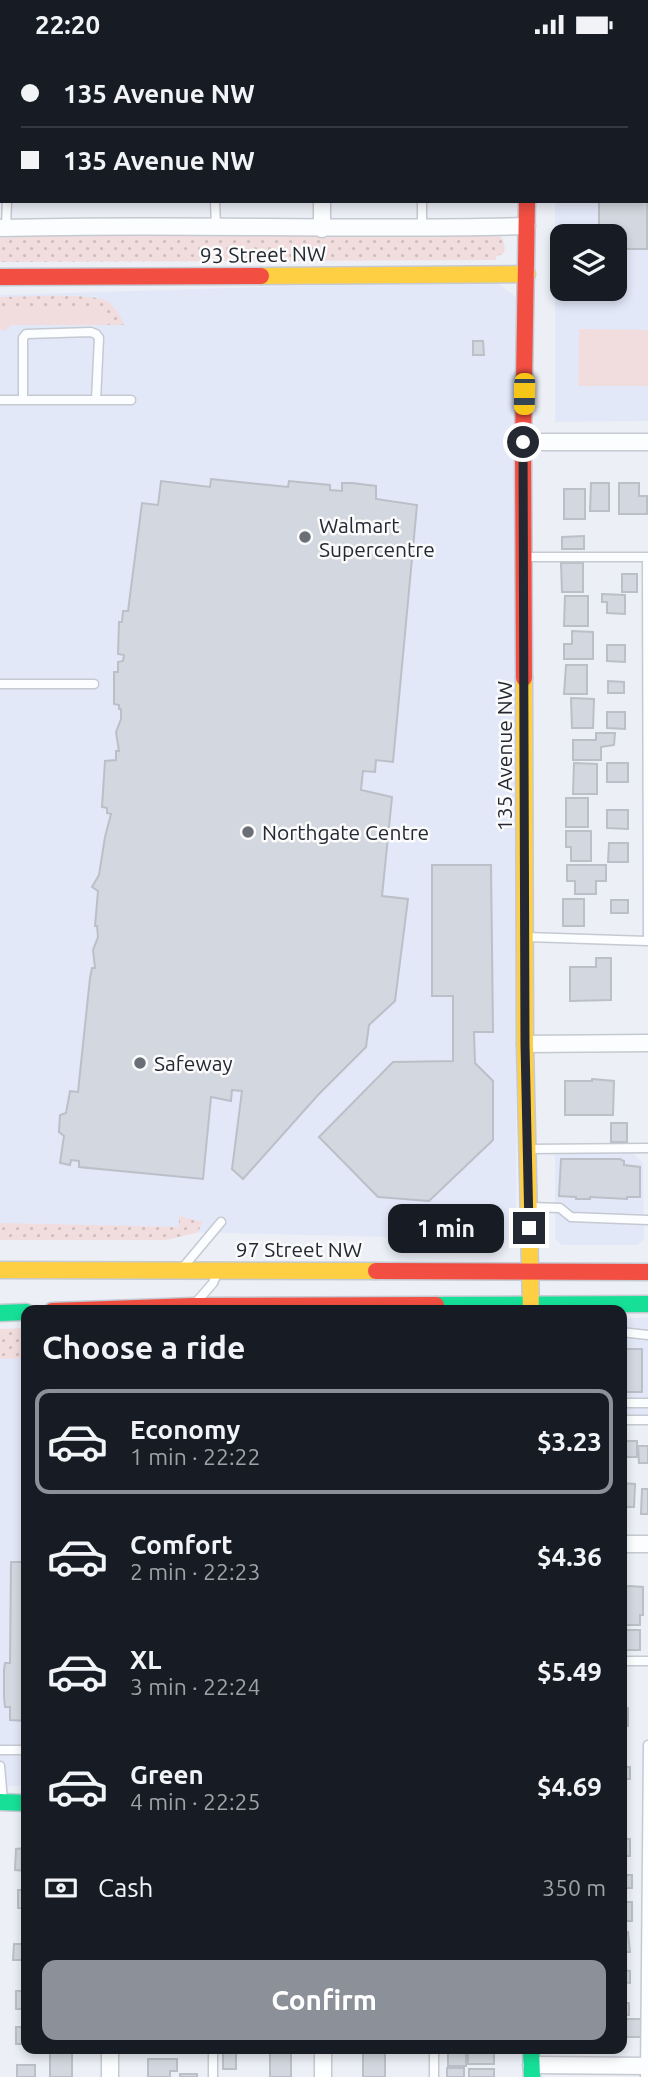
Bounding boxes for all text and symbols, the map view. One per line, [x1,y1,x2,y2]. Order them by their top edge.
text: 22:20 [35,10,100,39]
text: 135 Avenue NW [63,79,255,108]
text: 135 Avenue NW [63,146,255,175]
map controls [550,224,627,301]
button: layers [550,224,627,301]
street label: 93 Street NW [200,241,326,267]
car [514,373,535,415]
route start [507,426,539,458]
place label: Walmart Supercentre [319,513,435,561]
marker: Walmart Supercentre [297,529,313,545]
street label: 135 Avenue NW [492,681,516,831]
place label: Northgate Centre [262,820,429,844]
marker: Northgate Centre [240,824,256,840]
place label: Safeway [154,1051,233,1075]
marker: Safeway [132,1055,148,1071]
callout: 1 min [389,1203,504,1253]
route end [513,1212,545,1244]
text: 1 min [417,1216,475,1241]
street label: 97 Street NW [236,1237,362,1261]
text: Choose a ride [42,1329,245,1365]
icon: car [46,1410,109,1473]
text: Economy [130,1415,240,1444]
text: $3.23 [537,1427,602,1456]
text: 1 min · 22:22 [130,1444,261,1469]
icon: car [46,1525,109,1588]
text: Comfort [130,1530,233,1559]
text: $4.36 [537,1542,602,1571]
text: 2 min · 22:23 [130,1559,261,1584]
icon: car [46,1640,109,1703]
text: XL [130,1645,161,1674]
text: $5.49 [537,1657,602,1686]
text: 3 min · 22:24 [130,1674,261,1699]
icon: car [46,1755,109,1818]
text: Green [130,1760,204,1789]
text: $4.69 [537,1772,602,1801]
text: 4 min · 22:25 [130,1789,261,1814]
icon: cash [42,1869,80,1907]
text: Cash [98,1873,153,1902]
text: 350 m [542,1875,606,1900]
button: Confirm [42,1960,606,2040]

